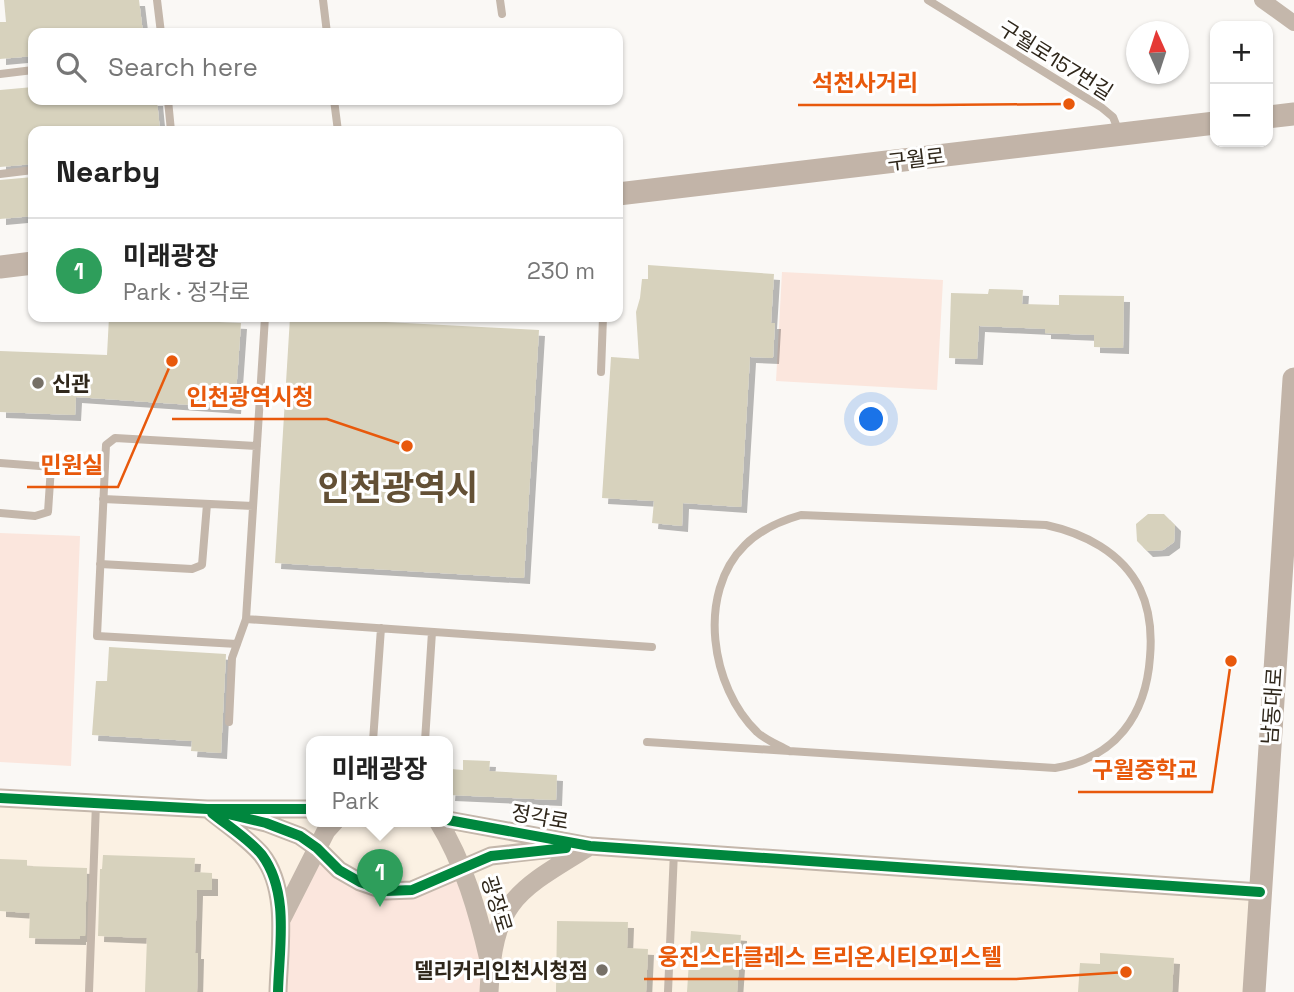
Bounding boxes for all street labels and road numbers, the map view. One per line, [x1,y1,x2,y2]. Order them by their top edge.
street label: 구월로157번길 [994,14,1118,106]
street label: 구월로 [886,142,946,176]
street label: 남동대로 [1256,667,1288,745]
street label: 정각로 [509,799,571,835]
street label: 광장로 [476,872,518,936]

